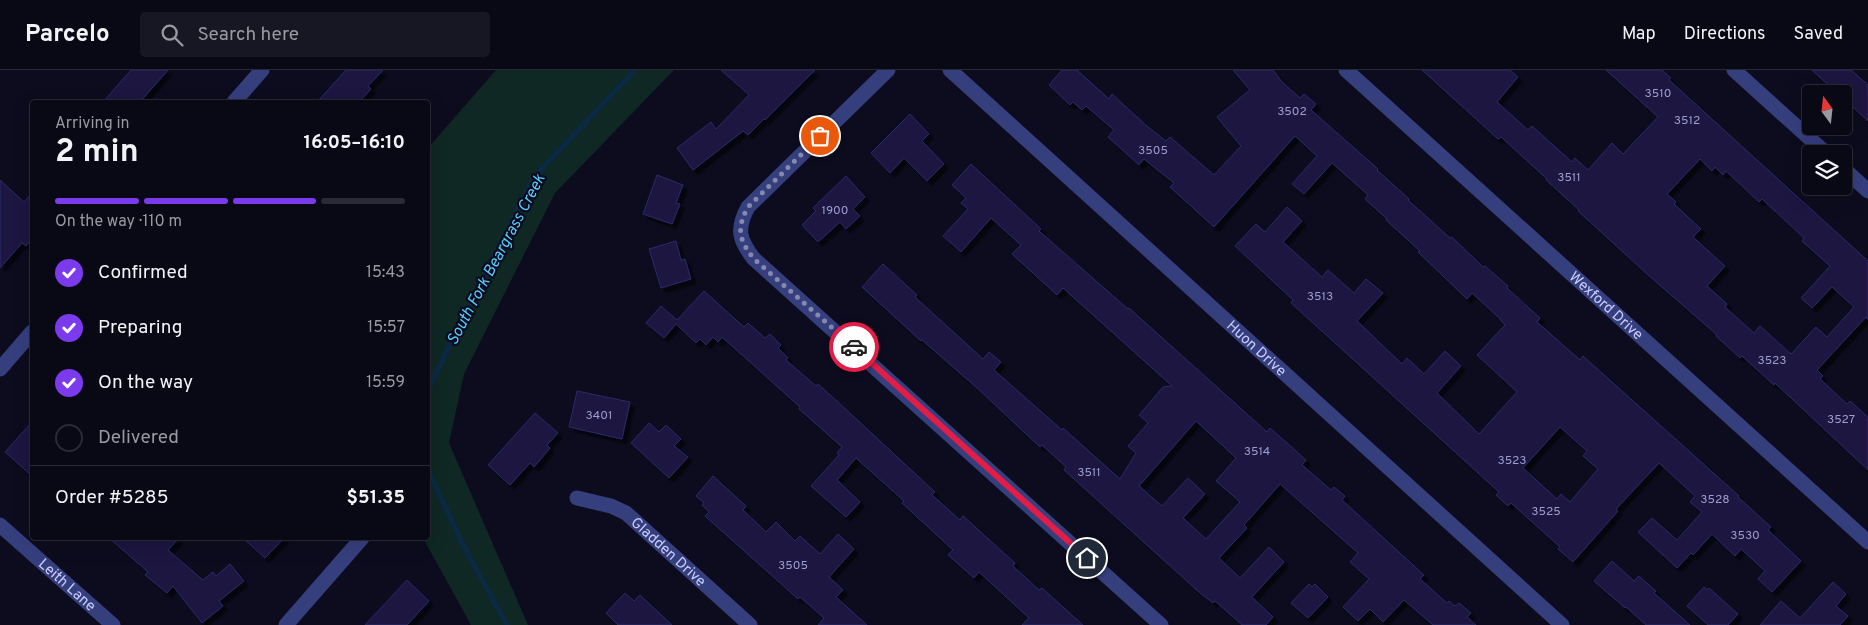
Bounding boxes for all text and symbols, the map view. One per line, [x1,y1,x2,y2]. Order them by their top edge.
search box [140,12,490,57]
text: Parcelo [25,20,110,50]
icon: search [158,21,186,49]
text: Search here [198,23,299,47]
text: Map [1622,23,1656,46]
text: Directions [1684,23,1766,46]
text: Saved [1794,23,1843,46]
north arrow [1802,85,1852,135]
map controls [1802,85,1852,195]
house number: 3510 [1645,86,1671,102]
house number: 3502 [1277,104,1307,120]
house number: 3512 [1674,113,1700,129]
text: Arriving in [55,114,130,134]
pin [799,115,841,157]
icon: bag [806,122,834,150]
text: 16:05–16:10 [304,131,405,155]
text: 2 min [55,133,139,173]
house number: 3505 [1138,143,1168,159]
button: layers [1802,145,1852,195]
water label: South Fork Beargrass Creek [443,170,551,349]
house number: 3511 [1557,170,1581,186]
house number: 1900 [822,203,848,219]
text: On the way · 110 m [55,212,182,232]
icon: check [55,259,83,287]
text: Confirmed [98,261,188,285]
text: 15:43 [366,263,405,283]
street label: Wexford Drive [1564,268,1646,345]
house number: 3513 [1307,289,1333,305]
icon: check [55,314,83,342]
text: Preparing [98,316,182,340]
street label: Huon Drive [1222,317,1290,381]
text: 15:57 [367,318,405,338]
courier [829,322,879,372]
icon: car [840,333,868,361]
house number: 3523 [1757,353,1787,369]
icon: check [55,369,83,397]
text: On the way [98,371,193,395]
text: 15:59 [366,373,405,393]
house number: 3401 [586,408,612,424]
house number: 3527 [1827,412,1855,428]
text: Delivered [98,426,179,450]
house number: 3514 [1244,444,1270,460]
house number: 3523 [1497,453,1527,469]
house number: 3511 [1077,465,1101,481]
text: Order #5285 [55,486,169,510]
text: $51.35 [347,486,405,510]
house number: 3528 [1700,492,1730,508]
house number: 3525 [1531,504,1561,520]
street label: Gladden Drive [626,514,709,592]
house number: 3530 [1730,528,1760,544]
pin [1066,537,1108,579]
icon: home [1073,544,1101,572]
street label: Leith Lane [34,555,99,616]
house number: 3505 [778,558,808,574]

